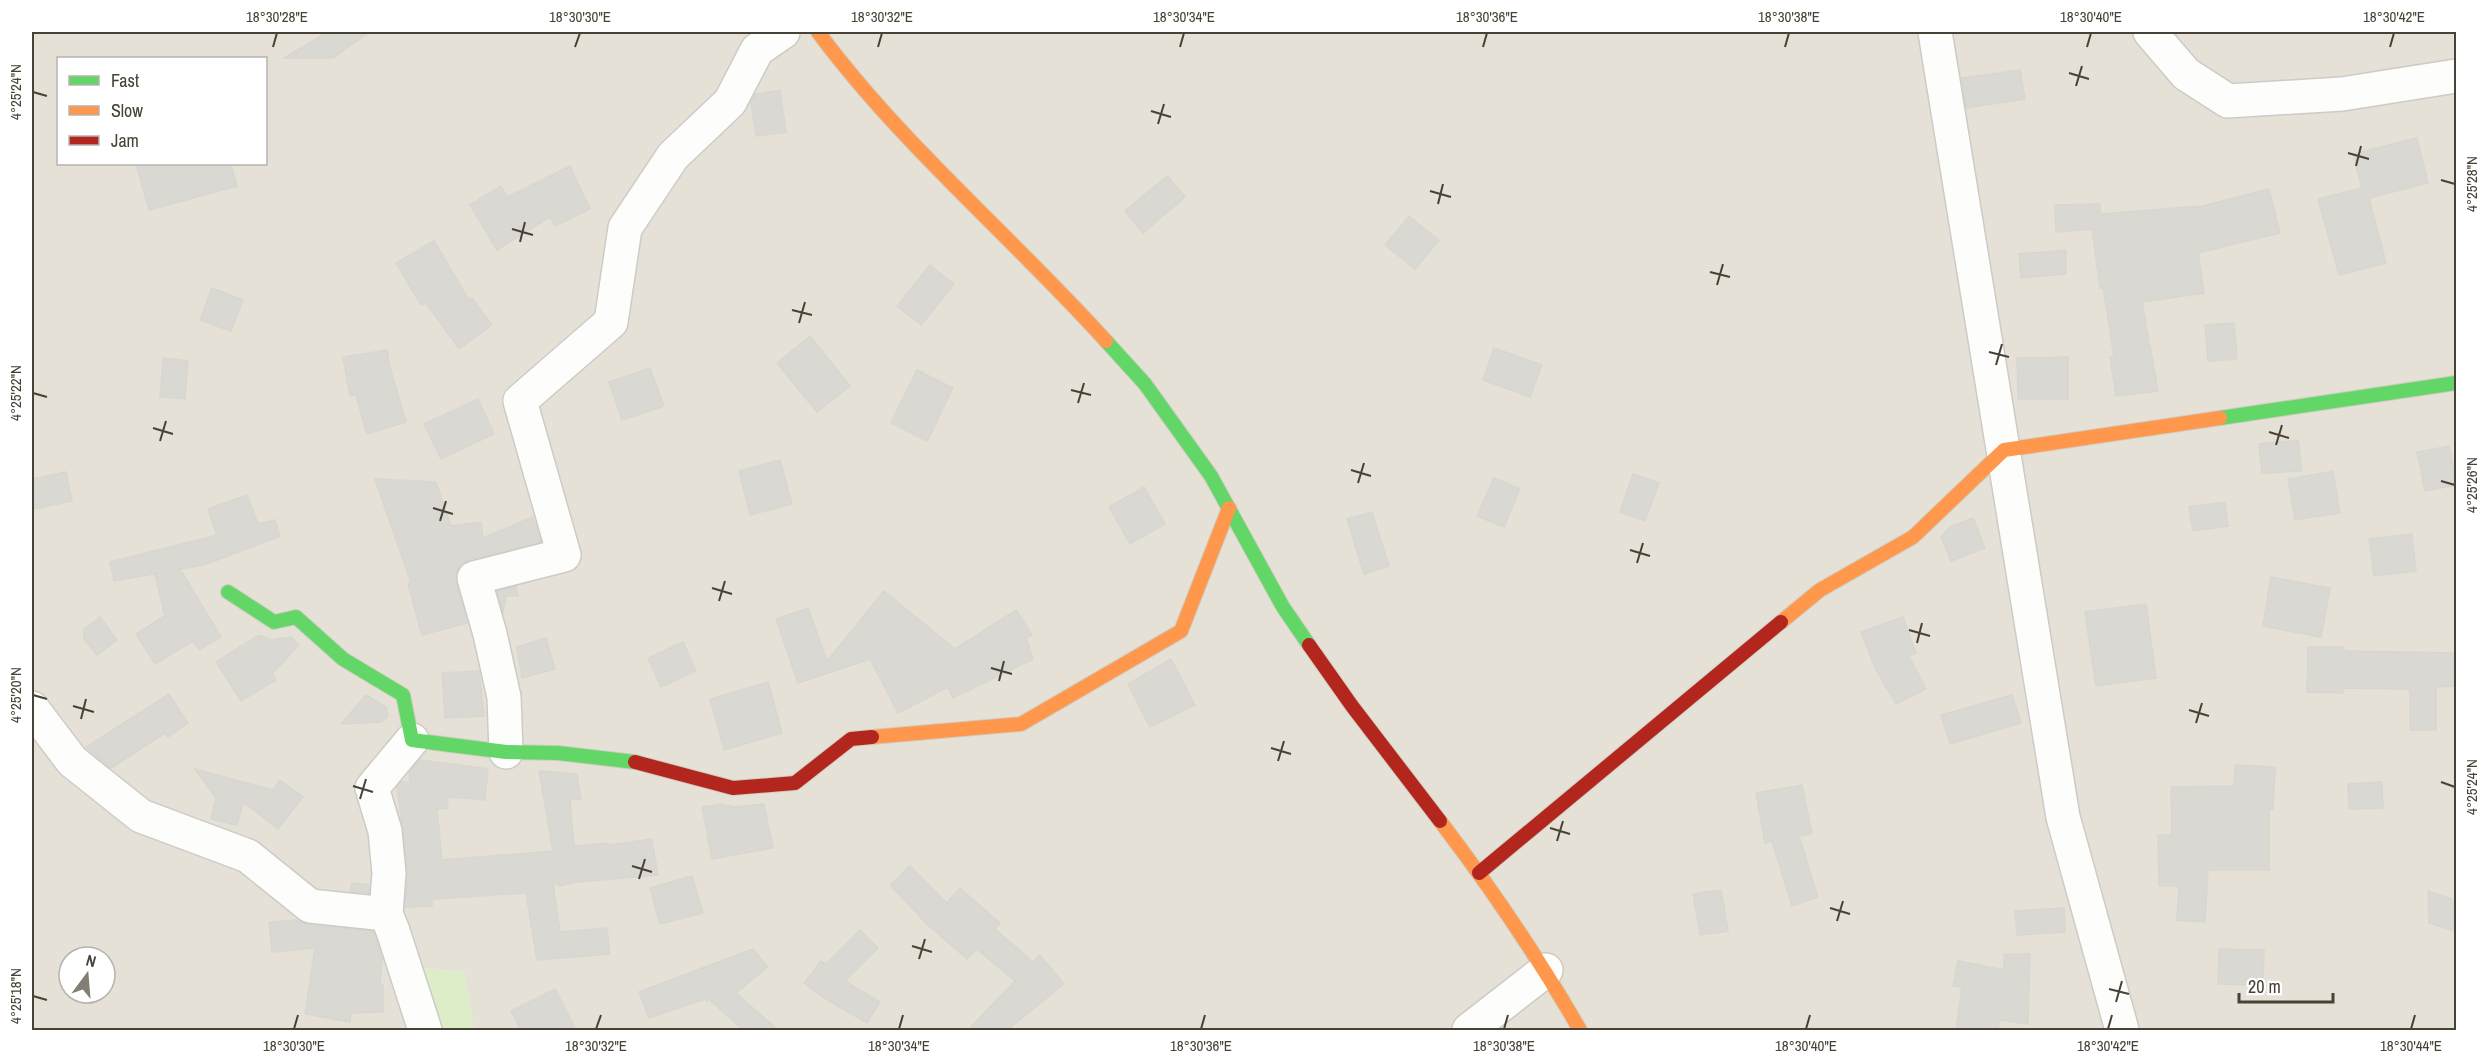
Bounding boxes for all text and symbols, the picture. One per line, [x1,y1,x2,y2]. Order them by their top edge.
text: 18°30'28"E [246,6,308,27]
text: 18°30'30"E [549,6,611,27]
text: 18°30'32"E [851,6,913,27]
text: 18°30'34"E [1153,6,1215,27]
text: 18°30'36"E [1456,6,1518,27]
text: 18°30'38"E [1758,6,1820,27]
text: 18°30'40"E [2060,6,2122,27]
text: 18°30'42"E [2363,6,2425,27]
legend [57,57,267,165]
text: 4°25'24"N [5,64,26,120]
text: Fast [111,68,139,93]
text: Slow [111,98,143,123]
text: Jam [111,128,139,153]
text: 4°25'28"N [2461,156,2482,212]
text: 4°25'22"N [5,365,26,421]
text: 4°25'26"N [2461,457,2482,513]
text: 4°25'20"N [5,667,26,723]
text: 4°25'24"N [2461,759,2482,815]
north arrow [57,945,117,1005]
text: N [84,949,99,972]
scale bar [2239,966,2334,1004]
text: 4°25'18"N [5,968,26,1024]
text: 20 m [2248,974,2281,999]
text: 18°30'30"E [263,1035,325,1056]
text: 18°30'32"E [565,1035,627,1056]
text: 18°30'34"E [868,1035,930,1056]
text: 18°30'36"E [1170,1035,1232,1056]
text: 18°30'38"E [1473,1035,1535,1056]
text: 18°30'40"E [1775,1035,1837,1056]
text: 18°30'42"E [2077,1035,2139,1056]
text: 18°30'44"E [2380,1035,2442,1056]

